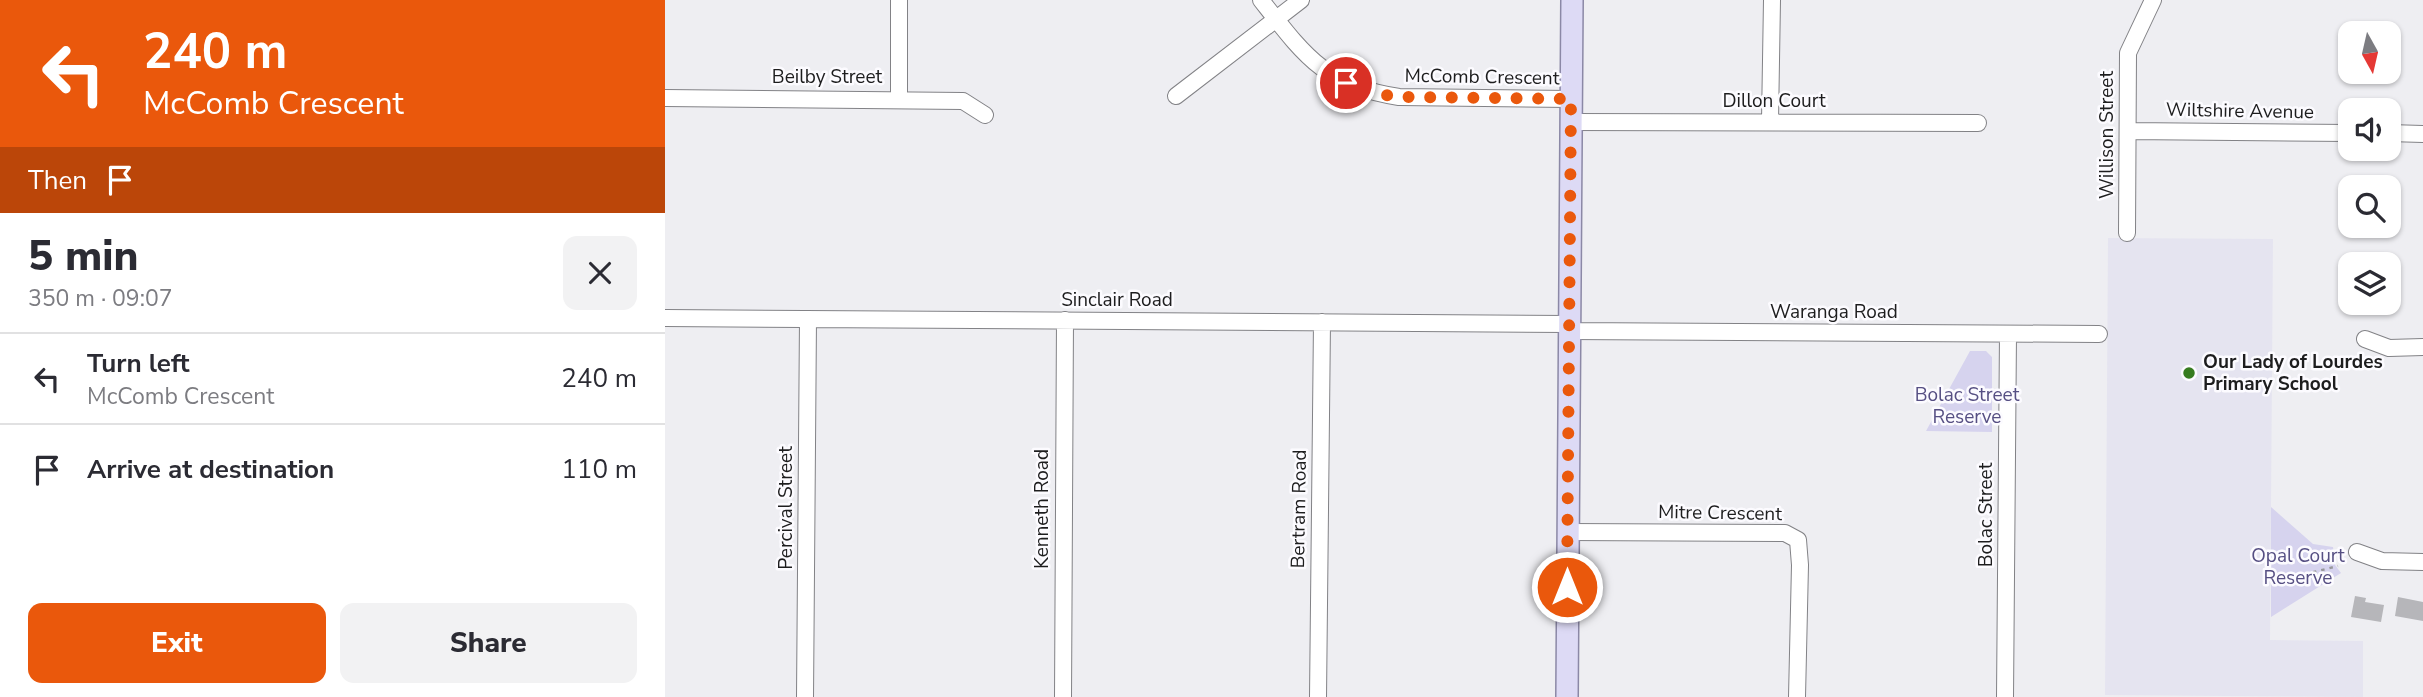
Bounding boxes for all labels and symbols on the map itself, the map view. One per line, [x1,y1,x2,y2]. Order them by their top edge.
north arrow [2338,21,2401,84]
pin [1316,53,1376,113]
street label: McComb Crescent [1404,63,1560,91]
street label: Beilby Street [772,64,883,90]
street label: Willison Street [2094,71,2120,199]
street label: Dillon Court [1722,88,1826,114]
street label: Wiltshire Avenue [2166,97,2314,125]
street label: Sinclair Road [1061,287,1173,313]
street label: Waranga Road [1770,299,1898,325]
place label: Our Lady of Lourdes Primary School [2203,349,2383,397]
marker: Our Lady of Lourdes Primary School [2181,365,2197,381]
park label: Bolac Street Reserve [1915,382,2020,430]
street label: Percival Street [773,446,799,570]
street label: Kenneth Road [1029,449,1055,569]
street label: Bertram Road [1285,449,1313,569]
street label: Bolac Street [1973,462,1999,567]
street label: Mitre Crescent [1658,499,1782,527]
park label: Opal Court Reserve [2251,543,2345,591]
position arrow [1530,550,1604,624]

